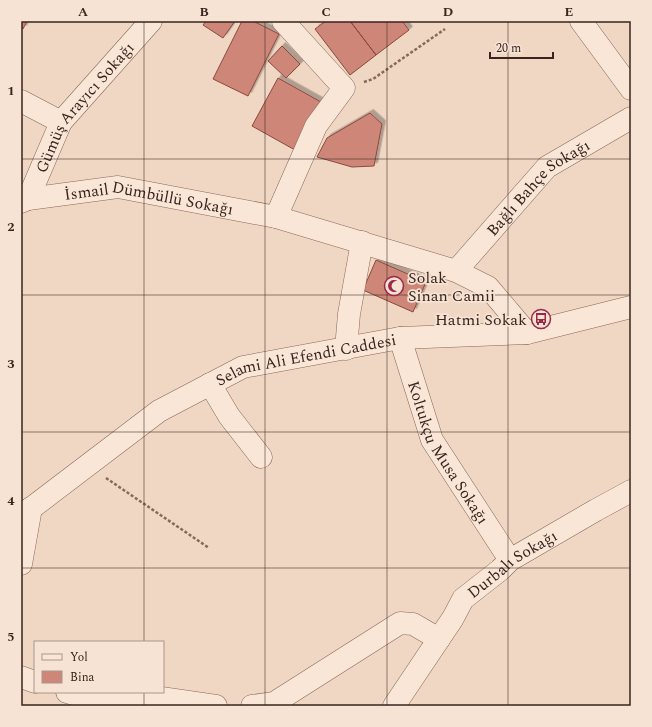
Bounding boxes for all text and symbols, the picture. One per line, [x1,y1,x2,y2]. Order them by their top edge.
text: A [78,2,88,22]
text: B [199,2,209,22]
text: C [321,2,331,22]
text: D [443,2,453,22]
text: E [565,2,574,22]
scale bar [490,34,553,60]
street label: Gümüş Arayıcı Sokağı [30,37,140,177]
text: 20 m [496,39,521,58]
text: 1 [7,81,15,101]
street label: Bağlı Bahçe Sokağı [481,134,595,242]
street label: İsmail Dümbüllü Sokağı [63,175,235,222]
text: 2 [7,217,15,237]
place label: Solak Sinan Camii [408,266,495,308]
mosque icon: Solak Sinan Camii [383,275,405,297]
place label: Hatmi Sokak [435,308,527,332]
bus stop icon: Hatmi Sokak [530,308,552,330]
street label: Selami Ali Efendi Caddesi [211,328,398,392]
text: 3 [7,354,15,374]
street label: Koltukçu Musa Sokağı [401,378,494,529]
text: 4 [7,491,15,511]
street label: Durbalı Sokağı [462,524,562,605]
text: 5 [7,627,15,647]
legend [34,641,164,693]
text: Yol [70,648,88,667]
text: Bina [70,668,95,687]

